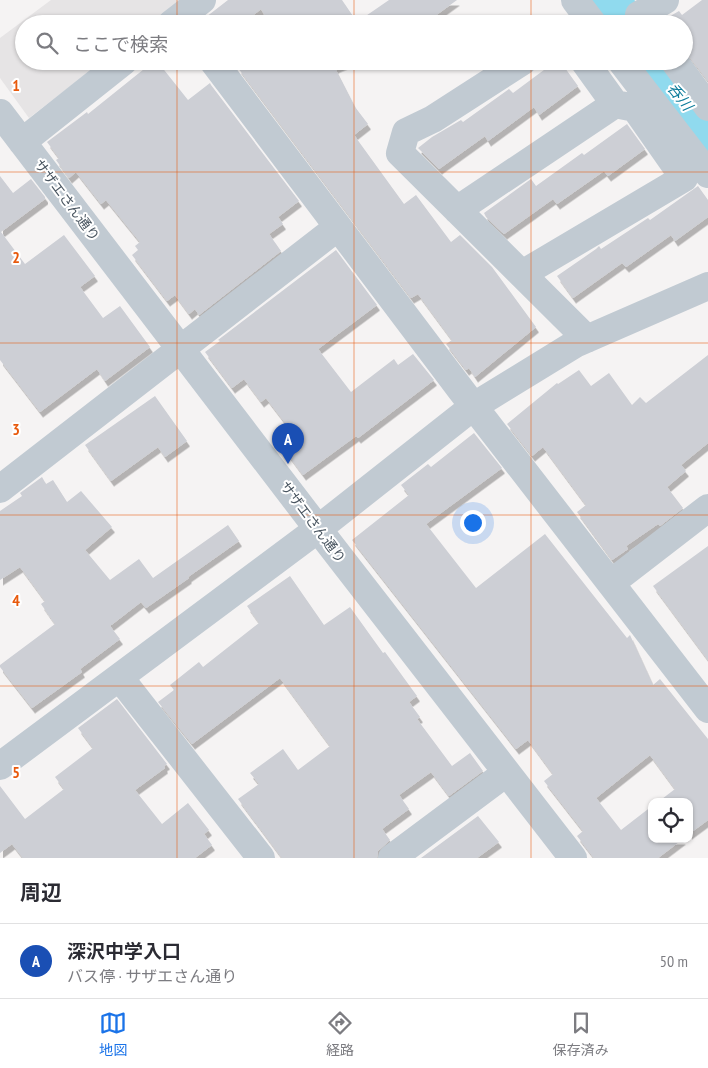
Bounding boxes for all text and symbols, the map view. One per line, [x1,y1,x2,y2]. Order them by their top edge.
search box [15,15,693,70]
icon: search [33,29,61,57]
text: ここで検索 [73,32,168,56]
text: 1 [12,75,20,95]
water label: 呑川 [664,79,698,116]
street label: サザエさん通り [30,155,104,245]
text: 2 [12,247,20,267]
text: 3 [12,419,20,439]
pin: A [272,423,304,464]
street label: サザエさん通り [276,477,350,567]
your location [460,510,486,536]
text: 4 [12,590,20,610]
text: 5 [12,762,20,782]
map controls [648,798,693,843]
button: locate [648,798,693,843]
text: 周辺 [20,879,62,906]
text: 深沢中学入口 [67,939,181,963]
text: A [32,951,40,971]
text: 50 m [660,951,688,971]
text: バス停 · サザエさん通り [67,966,237,986]
tab: 地図 [99,1009,127,1059]
tab: 経路 [326,1009,354,1059]
tab: 保存済み [553,1009,609,1059]

